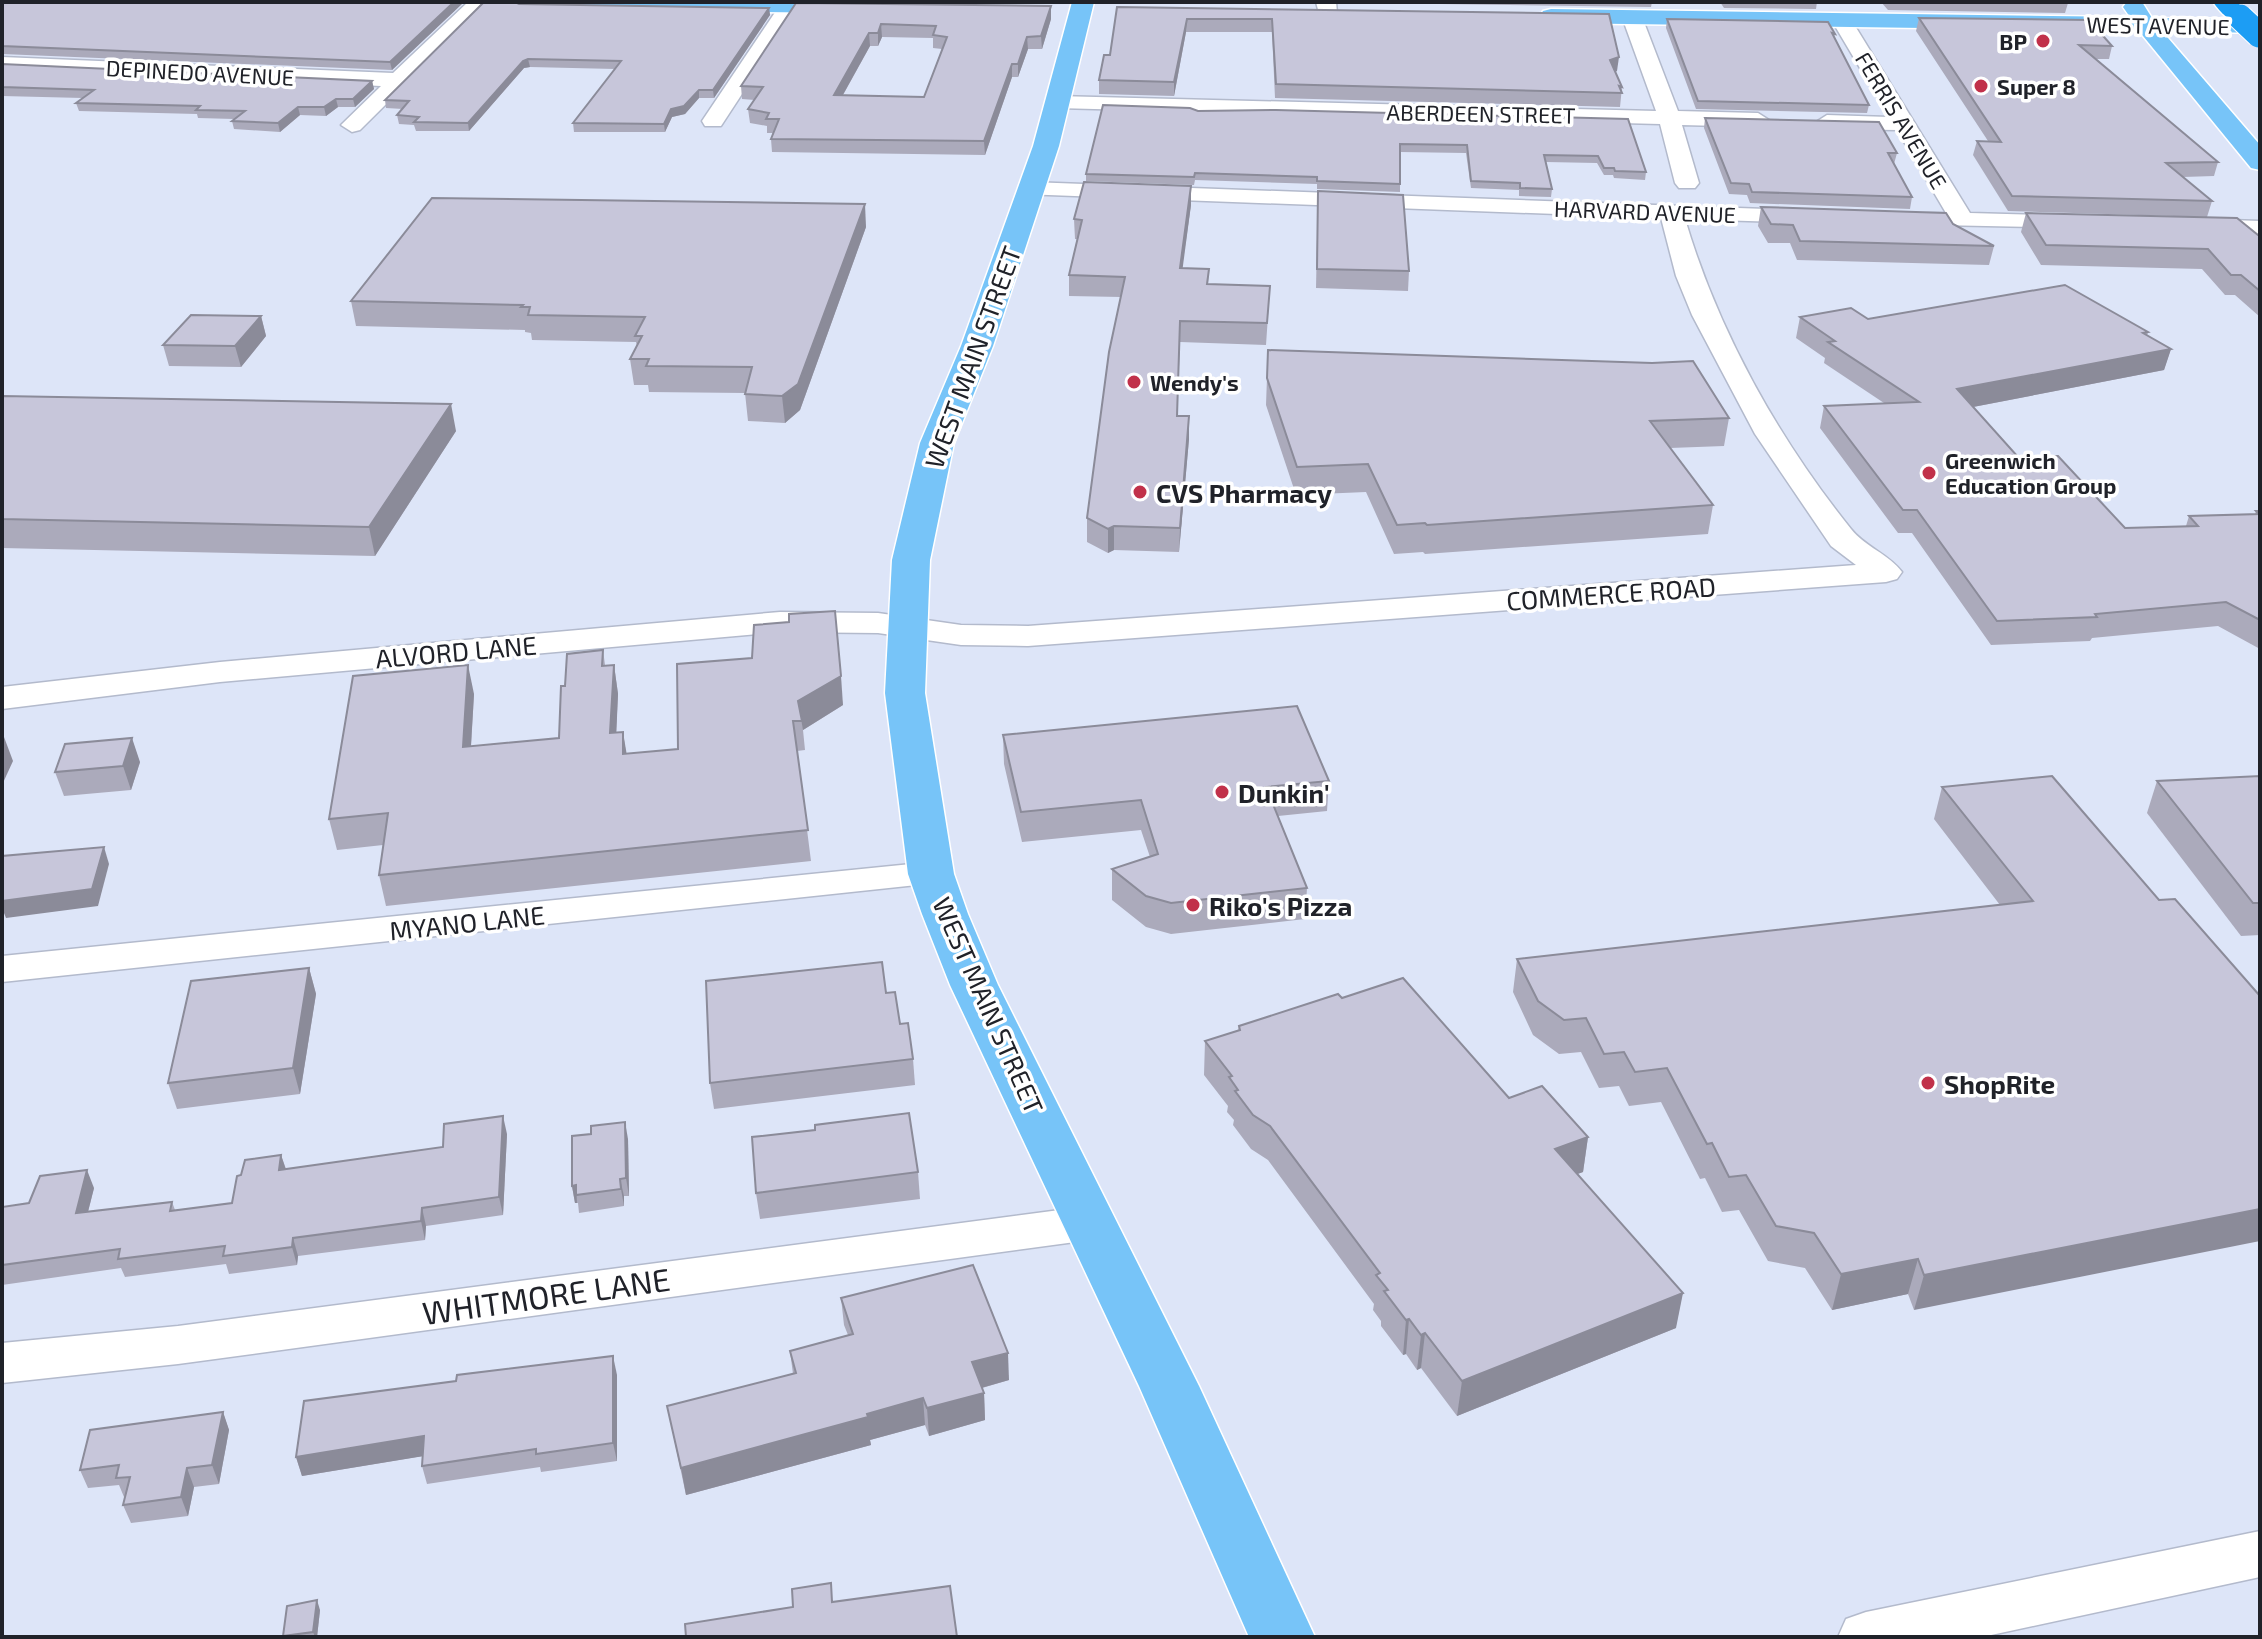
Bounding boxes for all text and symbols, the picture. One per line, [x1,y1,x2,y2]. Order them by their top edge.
street label: WEST AVENUE [2086,11,2230,39]
place label: BP [1999,28,2027,54]
marker: BP [2034,32,2052,50]
street label: FERRIS AVENUE [1851,47,1953,193]
street label: DEPINEDO AVENUE [105,54,295,90]
place label: Super 8 [1997,73,2076,99]
marker: Super 8 [1972,77,1990,95]
street label: ABERDEEN STREET [1386,98,1576,128]
street label: HARVARD AVENUE [1554,195,1736,227]
street label: WEST MAIN STREET [917,242,1027,472]
place label: Wendy's [1150,369,1239,396]
marker: Wendy's [1125,373,1143,391]
place label: Greenwich Education Group [1945,447,2116,498]
marker: Greenwich Education Group [1920,464,1938,482]
place label: CVS Pharmacy [1156,477,1332,509]
marker: CVS Pharmacy [1131,483,1149,501]
street label: COMMERCE ROAD [1505,570,1717,616]
street label: ALVORD LANE [374,628,538,674]
place label: Dunkin' [1238,777,1329,808]
marker: Dunkin' [1213,783,1231,801]
place label: Riko's Pizza [1209,890,1352,921]
street label: WEST MAIN STREET [927,892,1051,1118]
marker: Riko's Pizza [1184,896,1202,914]
street label: MYANO LANE [388,898,546,946]
place label: ShopRite [1944,1068,2055,1099]
marker: ShopRite [1919,1074,1937,1092]
street label: WHITMORE LANE [420,1259,672,1331]

